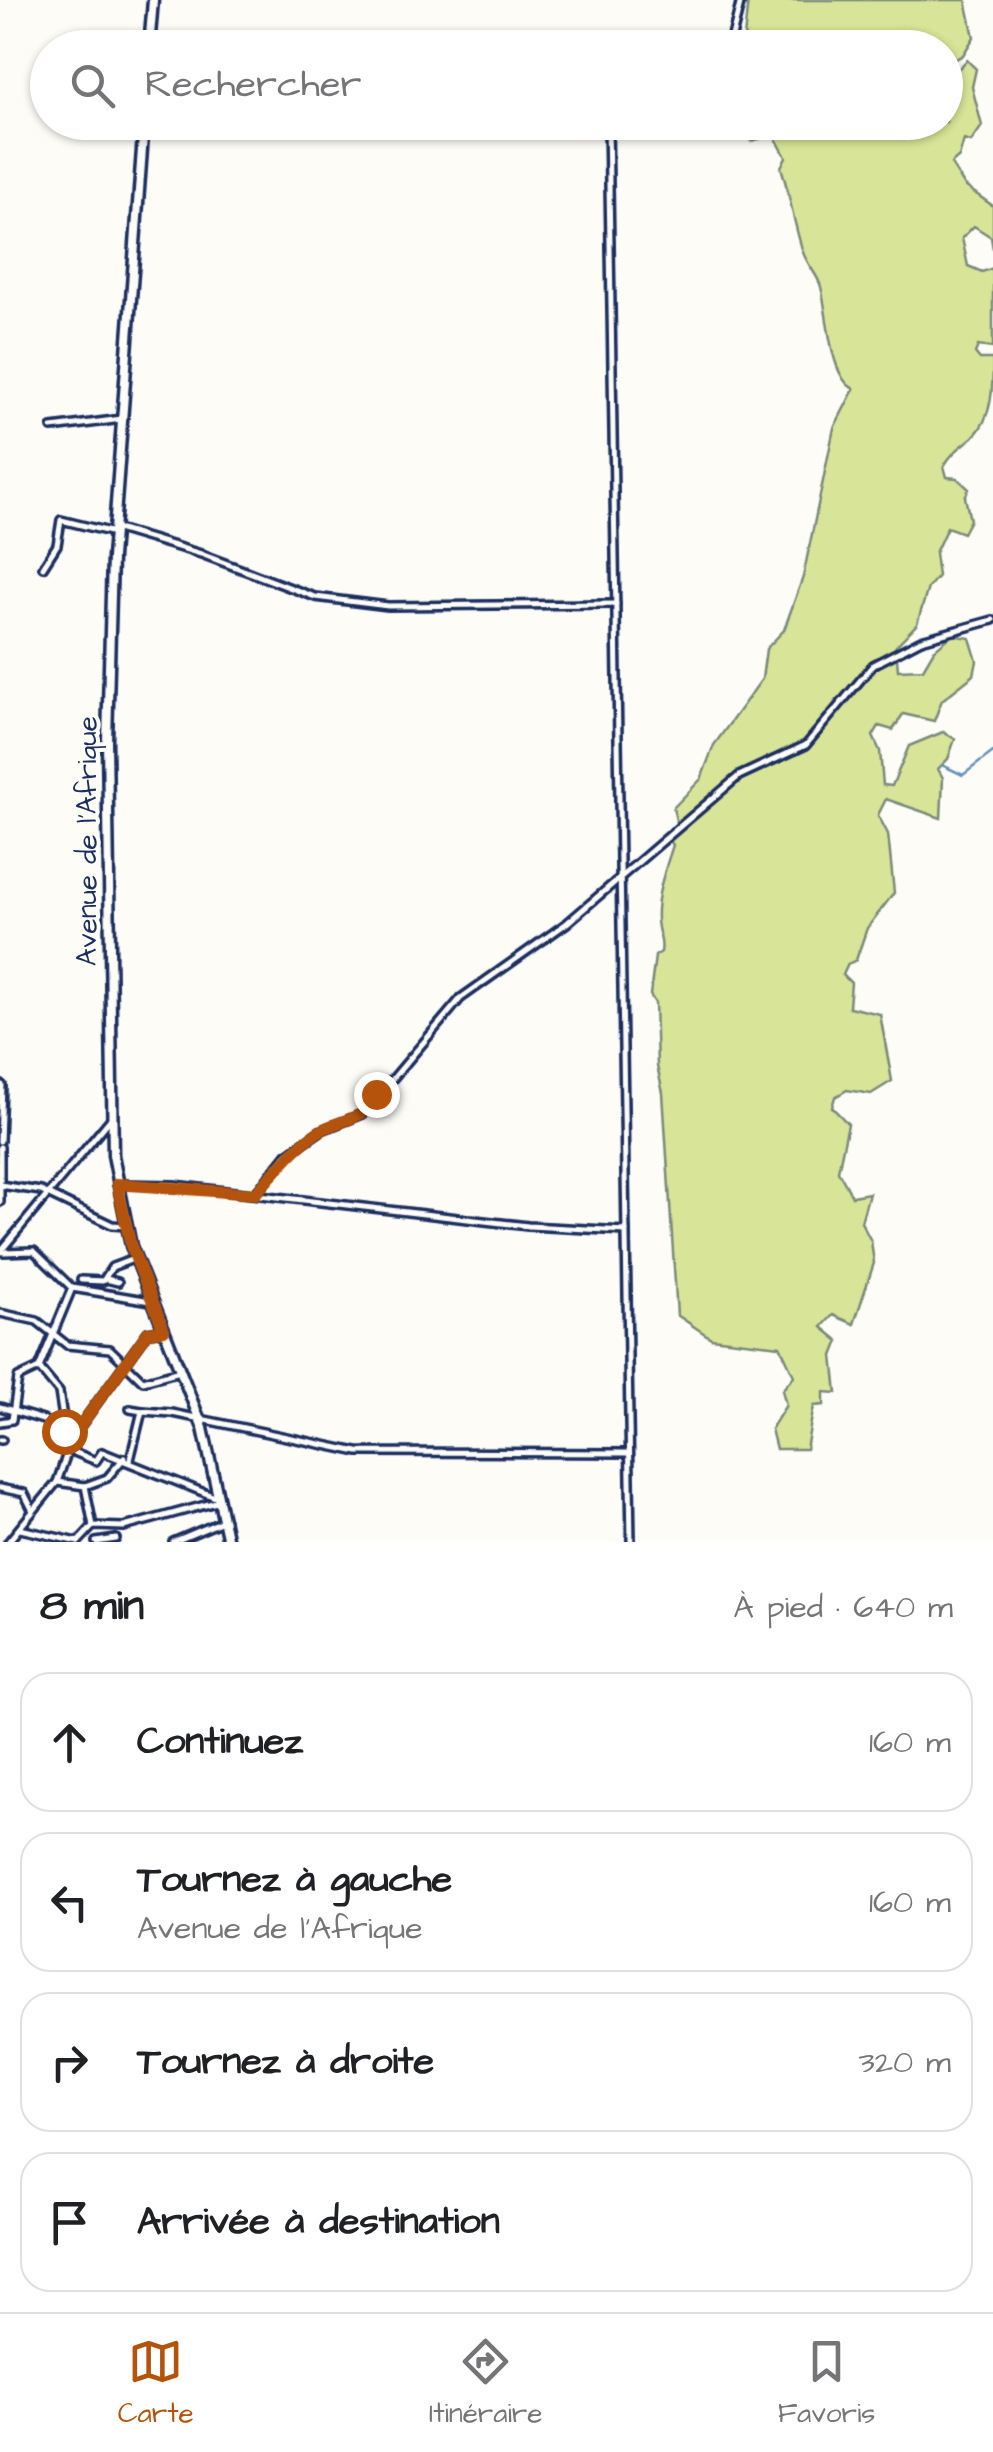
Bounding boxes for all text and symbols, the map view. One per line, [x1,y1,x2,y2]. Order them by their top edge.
search box [30,30,963,140]
icon: search [65,58,120,113]
text: Rechercher [145,59,361,111]
street label: Avenue de l'Afrique [68,716,107,966]
route end [354,1072,400,1118]
route start [42,1409,88,1455]
text: 8 min [40,1578,144,1636]
text: À pied · 640 m [733,1585,953,1630]
icon: ahead [42,1715,97,1770]
text: Continuez [137,1716,303,1768]
text: 160 m [869,1720,951,1765]
text: Tournez à gauche [137,1854,452,1906]
icon: left [42,1875,97,1930]
text: 160 m [869,1880,951,1925]
text: Avenue de l'Afrique [137,1906,423,1951]
icon: right [42,2035,97,2090]
text: Tournez à droite [137,2036,434,2088]
text: 320 m [859,2040,951,2085]
icon: arrive [42,2195,97,2250]
text: Arrivée à destination [137,2196,500,2248]
tab: Carte [118,2334,194,2433]
tab: Itinéraire [429,2334,542,2433]
tab: Favoris [778,2334,875,2433]

